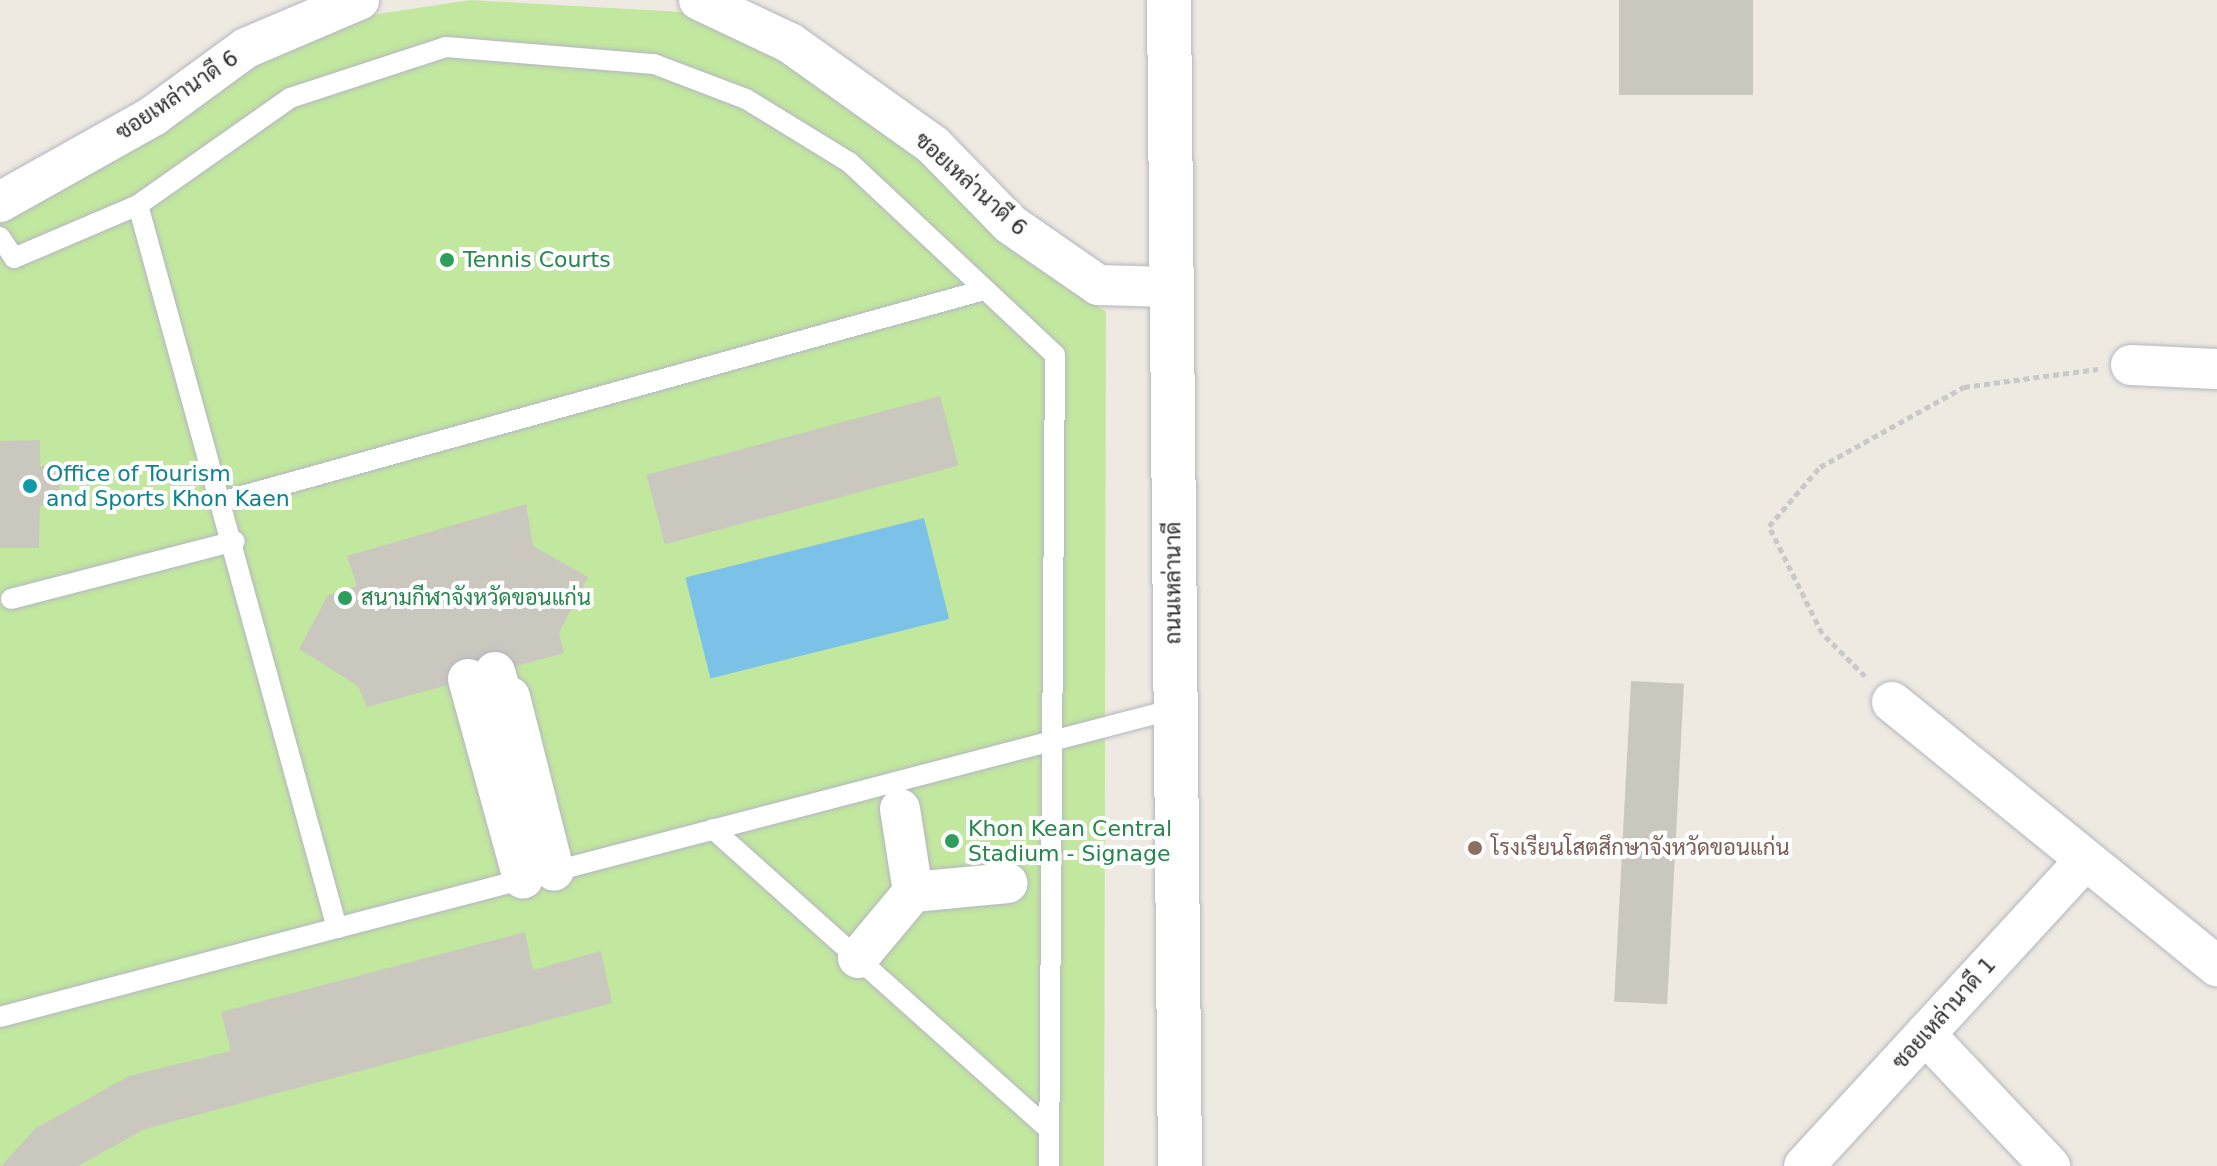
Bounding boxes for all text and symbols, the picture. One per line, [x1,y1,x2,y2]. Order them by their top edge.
street label: ซอยเหล่านาดี 6 [111,44,243,146]
street label: ซอยเหล่านาดี 6 [909,127,1033,241]
place label: Tennis Courts [463,247,611,273]
marker: Tennis Courts [438,251,456,269]
place label: Office of Tourism and Sports Khon Kaen [46,460,290,512]
marker: Office of Tourism and Sports Khon Kaen [21,477,39,495]
street label: ถนนเหล่านาดี [1160,522,1186,644]
place label: สนามกีฬาจังหวัดขอนแก่น [361,585,591,611]
marker: สนามกีฬาจังหวัดขอนแก่น [336,589,354,607]
place label: Khon Kean Central Stadium - Signage [968,815,1172,866]
marker: Khon Kean Central Stadium - Signage [943,832,961,850]
place label: โรงเรียนโสตสึกษาจังหวัดขอนแก่น [1491,835,1789,861]
marker: โรงเรียนโสตสึกษาจังหวัดขอนแก่น [1466,839,1484,857]
street label: ซอยเหล่านาดี 1 [1887,951,2001,1075]

